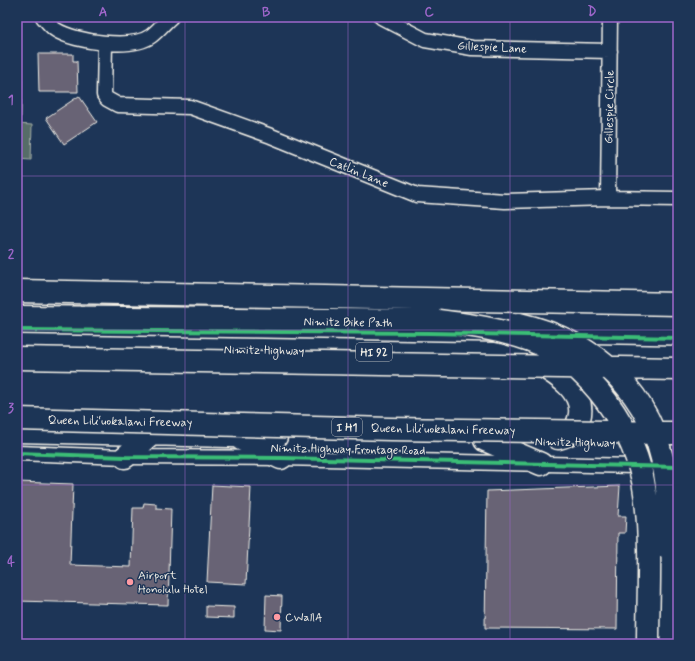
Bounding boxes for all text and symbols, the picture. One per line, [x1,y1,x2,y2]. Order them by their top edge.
text: A [99,4,107,21]
text: B [262,4,271,21]
text: C [424,4,434,21]
text: D [588,4,597,21]
street label: Gillespie Lane [457,38,528,58]
street label: Gillespie Circle [601,69,619,144]
text: 1 [8,92,14,109]
street label: Catlin Lane [327,154,391,192]
text: 2 [8,246,15,263]
street label: Nimitz Bike Path [303,314,393,332]
street label: Nimitz Highway [224,342,304,360]
road number: HI 92 [356,343,392,361]
text: 3 [8,400,14,417]
street label: Queen Liliʻuokalani Freeway [48,413,193,431]
road number: I H1 [332,418,362,436]
street label: Queen Liliʻuokalani Freeway [371,421,516,439]
street label: Nimitz Highway [535,434,615,452]
street label: Nimitz Highway Frontage Road [270,441,426,459]
text: 4 [7,554,15,571]
place label: Airport Honolulu Hotel [138,568,208,598]
marker: Airport Honolulu Hotel [125,577,135,587]
place label: CWallA [285,610,323,626]
marker: CWallA [272,612,282,622]

